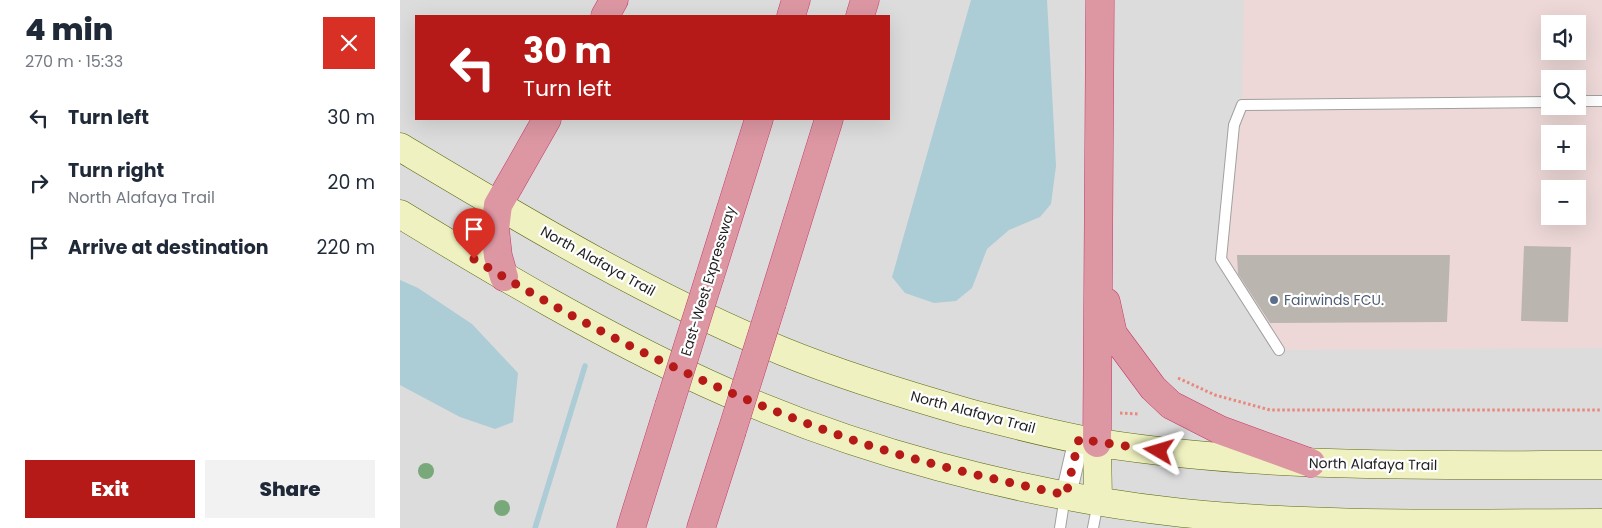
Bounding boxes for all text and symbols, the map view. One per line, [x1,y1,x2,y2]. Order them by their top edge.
text: 4 min [25,8,113,51]
map controls [1541,15,1586,225]
button: sound [1541,15,1586,60]
button: close [323,17,375,69]
text: 30 m [523,26,611,75]
icon: left [440,35,505,100]
text: 270 m · 15:33 [25,50,123,73]
button: search [1541,70,1586,115]
text: Turn left [523,73,611,104]
icon: left [25,104,53,132]
text: Turn left [68,104,149,131]
text: 30 m [327,104,375,131]
button: + [1541,125,1586,170]
text: Turn right [68,157,164,184]
icon: right [25,169,53,197]
text: 20 m [327,169,375,196]
button: − [1541,180,1586,225]
text: North Alafaya Trail [68,186,215,209]
street label: East-West Expressway [676,203,740,358]
pin [453,208,495,259]
icon: arrive [460,215,488,243]
street label: North Alafaya Trail [537,221,659,301]
icon: arrive [25,234,53,262]
text: Arrive at destination [68,234,269,261]
text: 220 m [317,234,375,261]
place label: Fairwinds FCU. [1284,290,1384,310]
marker: Fairwinds FCU. [1268,294,1280,306]
street label: North Alafaya Trail [908,386,1038,438]
position arrow [1132,424,1184,476]
street label: North Alafaya Trail [1309,453,1437,475]
button: Exit [25,460,195,518]
button: Share [205,460,375,518]

